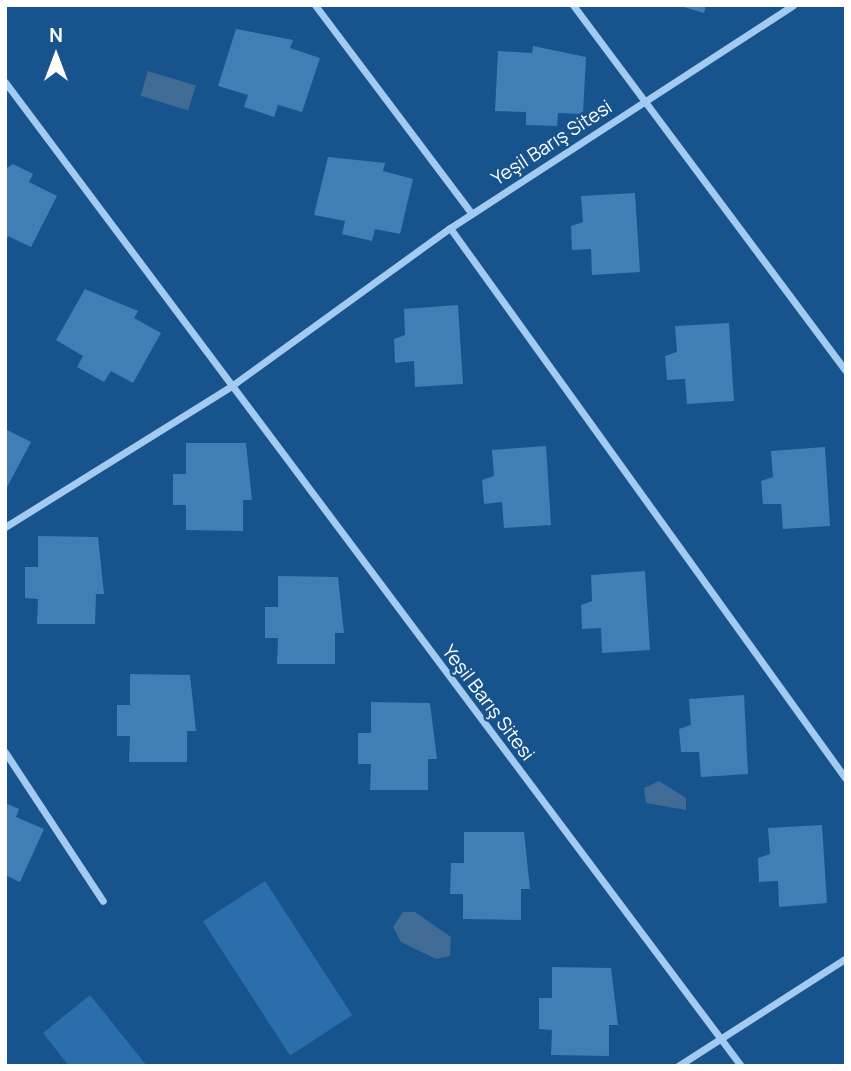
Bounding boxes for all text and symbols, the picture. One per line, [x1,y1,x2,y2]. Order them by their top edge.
north arrow [21,21,91,91]
text: N [49,22,63,48]
street label: Yeşil Barış Sitesi [488,96,616,190]
street label: Yeşil Barış Sitesi [437,641,539,765]

